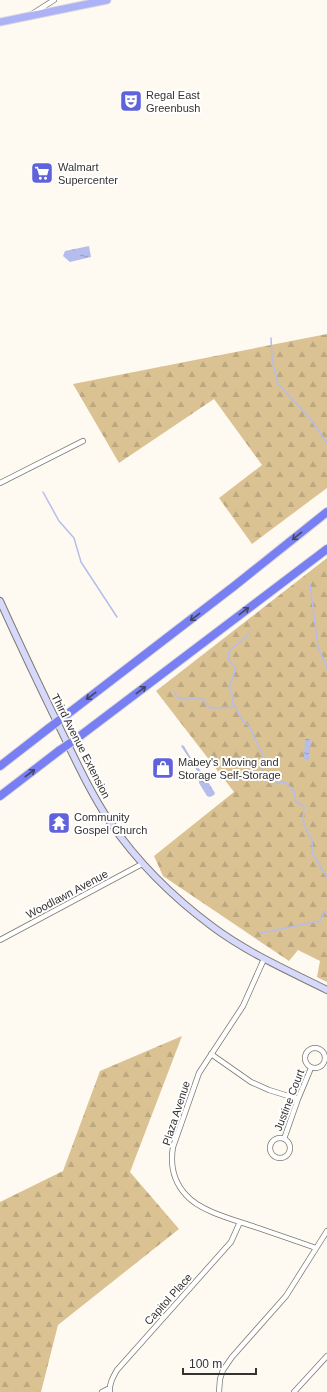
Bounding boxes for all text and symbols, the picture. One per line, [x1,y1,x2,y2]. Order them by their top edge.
theatre icon: Regal East Greenbush [118,88,144,114]
place label: Regal East Greenbush [146,89,200,114]
supermarket icon: Walmart Supercenter [29,160,55,186]
place label: Walmart Supercenter [58,161,118,186]
one-way arrow [291,532,302,541]
one-way arrow [239,607,250,616]
one-way arrow [189,612,200,621]
one-way arrow [135,686,146,694]
one-way arrow [86,691,97,700]
street label: Third Avenue Extension [49,692,113,800]
shop icon: Mabey's Moving and Storage Self-Storage [150,755,176,781]
place label: Mabey's Moving and Storage Self-Storage [178,756,281,781]
one-way arrow [25,769,36,777]
temple icon: Community Gospel Church [46,810,72,836]
place label: Community Gospel Church [74,811,147,836]
street label: Woodlawn Avenue [24,867,110,921]
street label: Justine Court [272,1068,306,1132]
street label: Plaza Avenue [160,1079,192,1147]
street label: Capitol Place [142,1271,194,1327]
scale bar [183,1350,256,1376]
text: 100 m [189,1357,222,1371]

